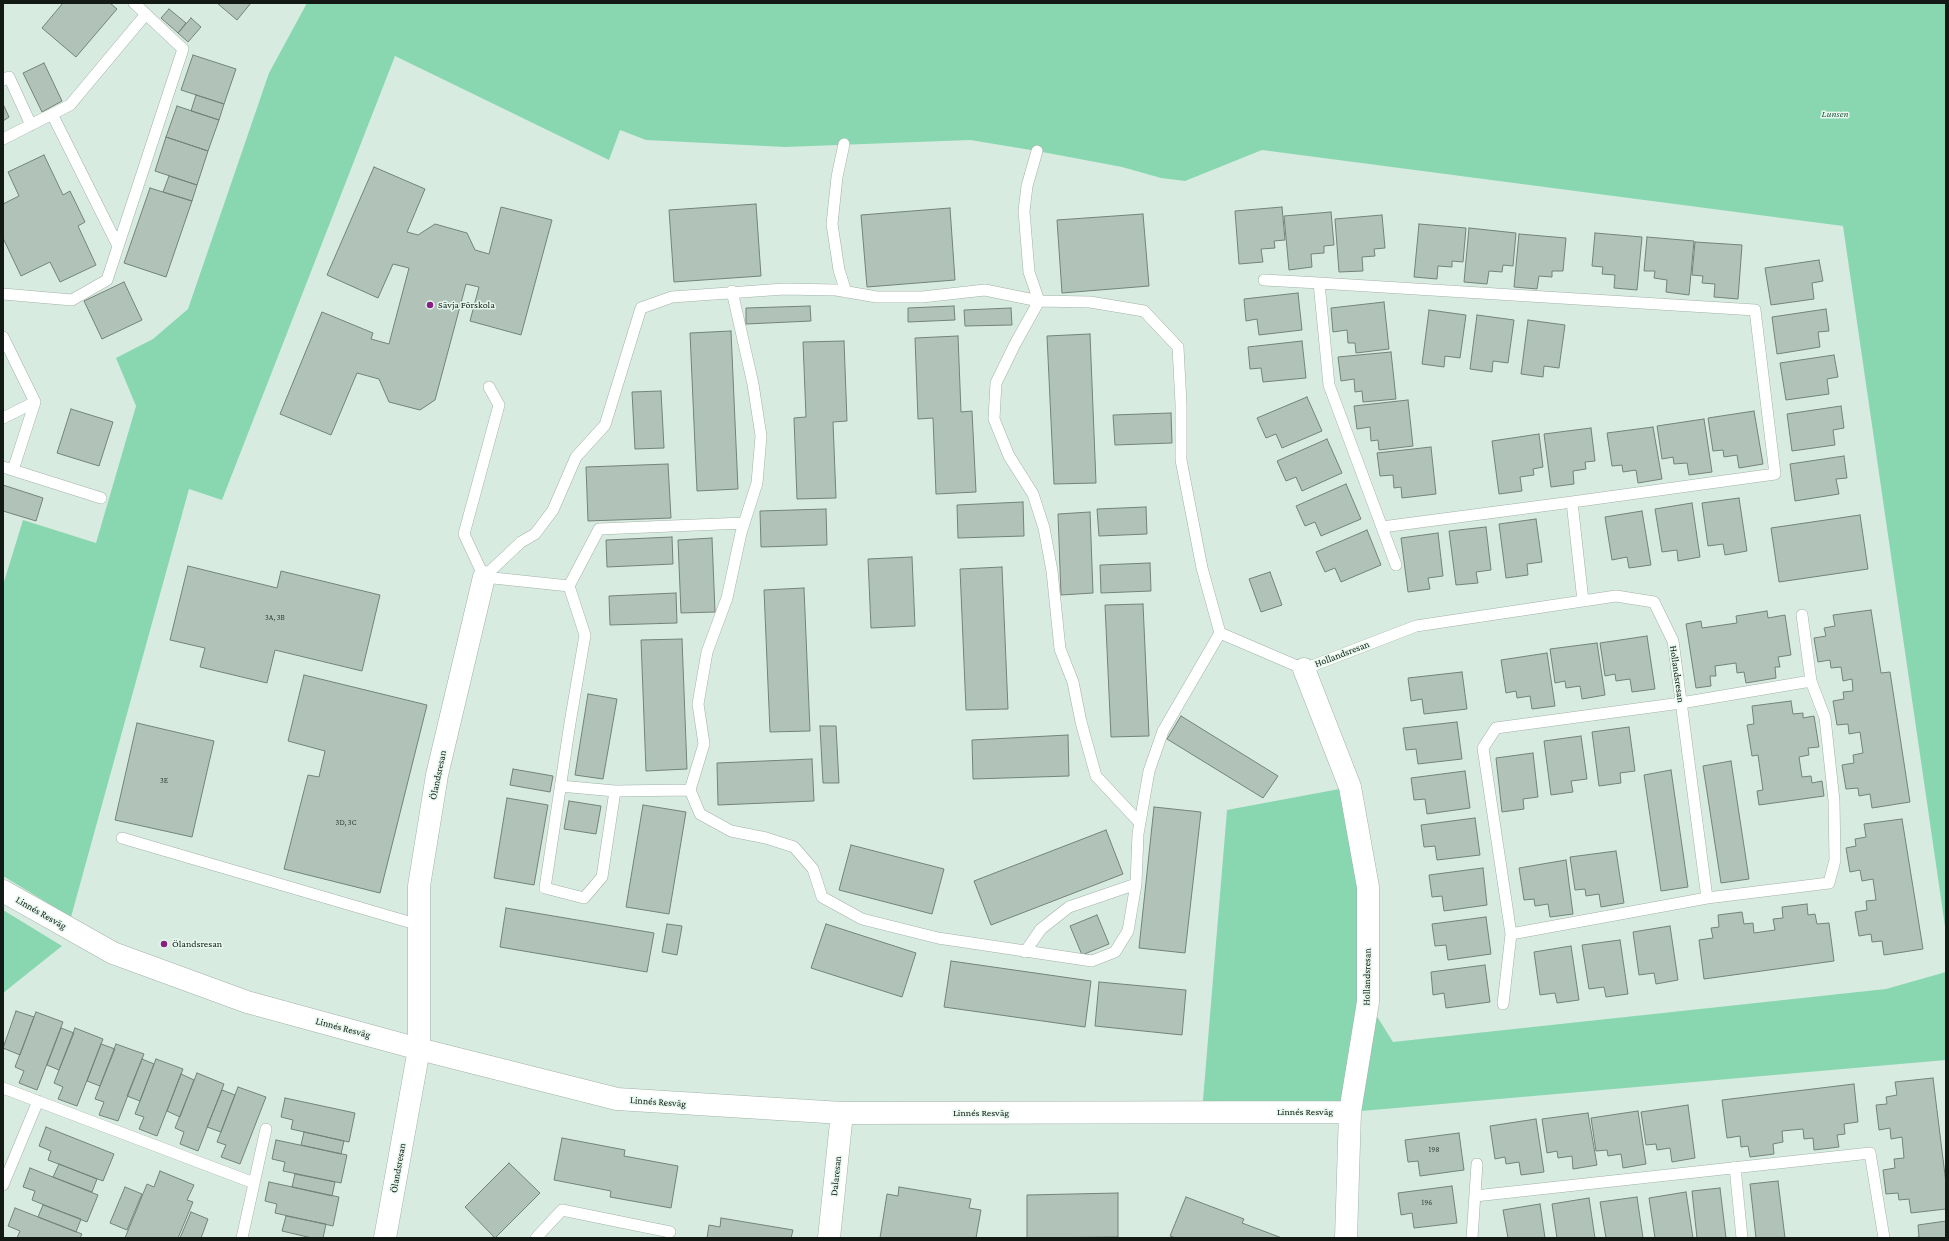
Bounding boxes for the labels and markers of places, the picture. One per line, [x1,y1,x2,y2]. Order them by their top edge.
place label: Sävja Förskola [438,299,495,311]
marker: Sävja Förskola [425,300,435,310]
place label: Ölandsresan [172,938,222,950]
marker: Ölandsresan [159,939,169,949]

